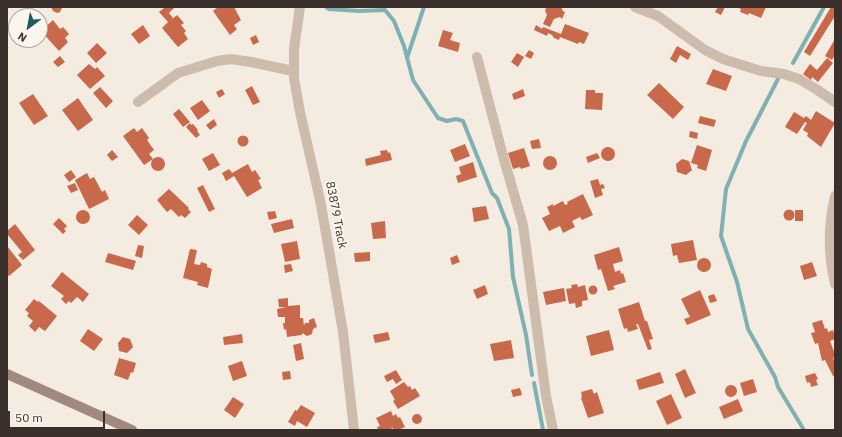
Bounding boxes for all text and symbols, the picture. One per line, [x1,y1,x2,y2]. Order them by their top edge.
north arrow [8,8,48,48]
text: N [15,29,29,45]
street label: 83879 Track [322,180,350,250]
scale bar [10,403,107,429]
text: 50 m [15,410,43,425]

